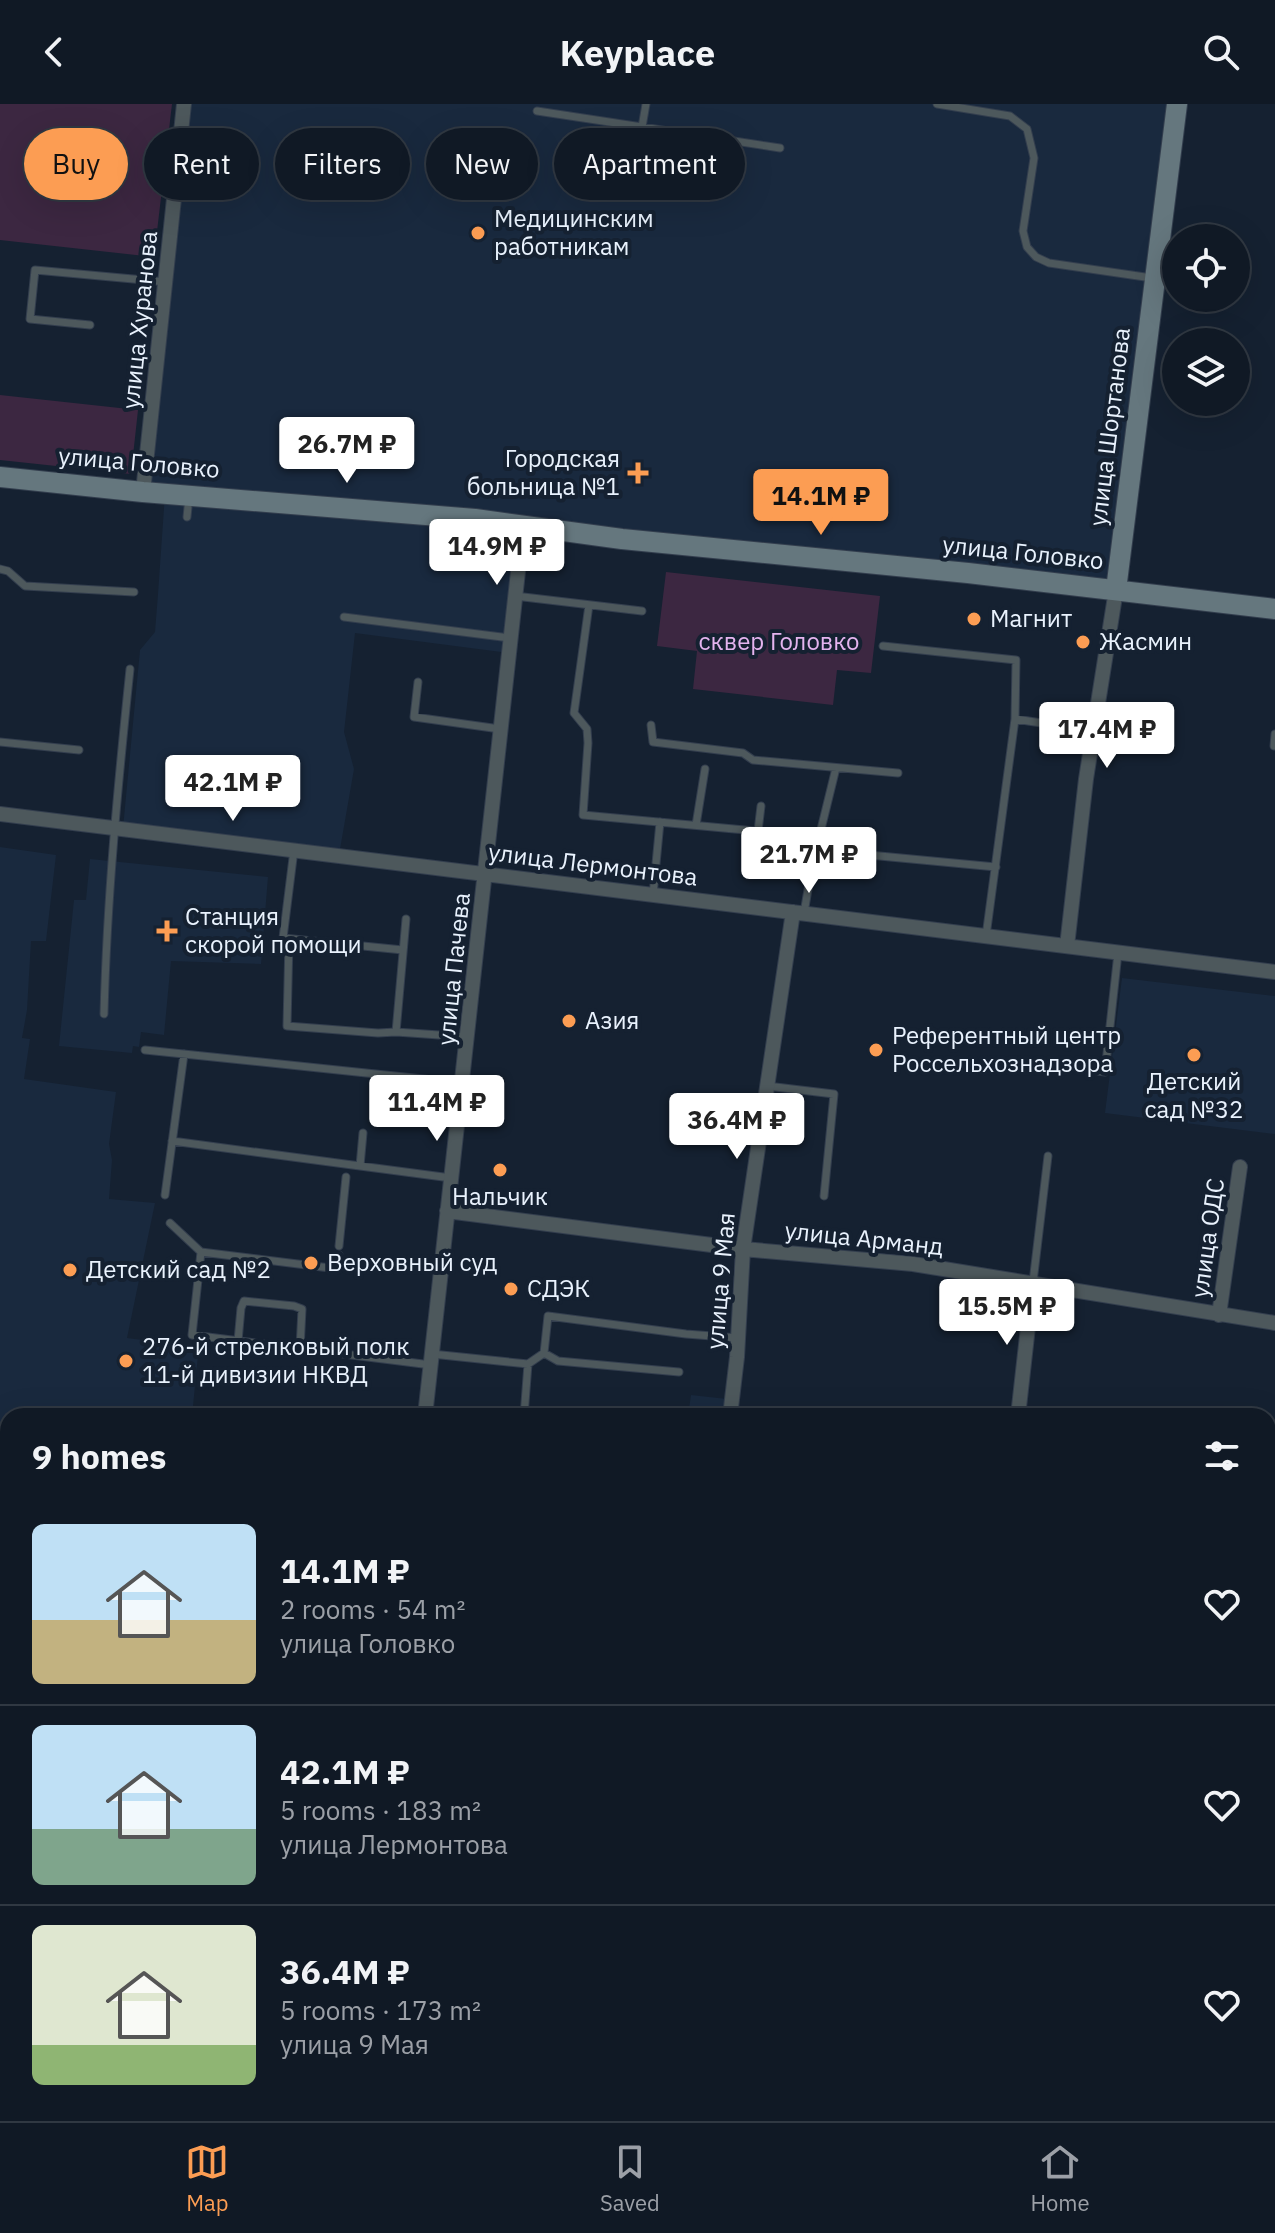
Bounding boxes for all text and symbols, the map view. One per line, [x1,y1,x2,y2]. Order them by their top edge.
text: Keyplace [560,29,715,76]
icon: back [32,30,76,74]
icon: search [1199,30,1243,74]
chip: Buy [24,128,128,200]
chip: Rent [144,128,259,200]
chip: Filters [275,128,410,200]
chip: New [426,128,538,200]
chip: Apartment [554,128,745,200]
place label: Медицинским работникам [494,202,654,262]
marker: Медицинским работникам [469,224,487,242]
map controls [1162,224,1250,416]
button: locate [1162,224,1250,312]
street label: улица Хуранова [114,229,164,411]
street label: улица Шортанова [1081,326,1137,528]
button: layers [1162,328,1250,416]
pin: 26.7M ₽ [273,417,421,485]
text: 26.7M ₽ [297,426,397,460]
street label: улица Головко [57,439,221,485]
place label: Городская больница №1 [467,442,620,502]
marker: Городская больница №1 [627,462,649,484]
pin: 14.1M ₽ [747,469,895,537]
text: 14.1M ₽ [771,478,871,512]
pin: 14.9M ₽ [423,519,571,587]
text: 14.9M ₽ [447,528,547,562]
street label: улица Головко [941,528,1105,576]
place label: Магнит [990,602,1072,634]
marker: Магнит [965,610,983,628]
park label: сквер Головко [699,625,860,657]
place label: Жасмин [1099,625,1192,657]
marker: Жасмин [1074,633,1092,651]
pin: 17.4M ₽ [1033,702,1181,770]
text: 17.4M ₽ [1057,711,1157,745]
pin: 42.1M ₽ [159,755,307,823]
text: 42.1M ₽ [183,764,283,798]
pin: 21.7M ₽ [735,827,883,895]
street label: улица Лермонтова [487,835,700,893]
text: 21.7M ₽ [759,836,859,870]
street label: улица Пачева [429,891,477,1047]
place label: Станция скорой помощи [185,900,362,960]
marker: Станция скорой помощи [156,920,178,942]
place label: Азия [585,1004,639,1036]
marker: Азия [560,1012,578,1030]
place label: Референтный центр Россельхознадзора [892,1019,1121,1079]
marker: Референтный центр Россельхознадзора [867,1041,885,1059]
marker: Детский сад №32 [1185,1046,1203,1064]
place label: Детский сад №32 [1145,1065,1243,1125]
pin: 11.4M ₽ [363,1075,511,1143]
text: 11.4M ₽ [387,1084,487,1118]
pin: 36.4M ₽ [663,1093,811,1161]
text: 36.4M ₽ [687,1102,787,1136]
marker: Нальчик [491,1161,509,1179]
street label: улица ОДС [1183,1176,1231,1300]
place label: Нальчик [452,1180,548,1212]
street label: улица 9 Мая [698,1211,742,1351]
street label: улица Арманд [783,1214,945,1262]
place label: Верховный суд [327,1246,497,1278]
place label: Детский сад №2 [86,1253,271,1285]
marker: Верховный суд [302,1254,320,1272]
marker: Детский сад №2 [61,1261,79,1279]
place label: СДЭК [527,1272,590,1304]
pin: 15.5M ₽ [933,1279,1081,1347]
marker: СДЭК [502,1280,520,1298]
text: 15.5M ₽ [957,1288,1057,1322]
place label: 276-й стрелковый полк 11-й дивизии НКВД [142,1330,409,1390]
marker: 276-й стрелковый полк 11-й дивизии НКВД [117,1352,135,1370]
text: 9 homes [32,1434,167,1478]
icon: filters [1200,1434,1244,1478]
text: 14.1M ₽ [280,1548,410,1592]
icon: home [96,1556,192,1652]
icon: heart [1200,1582,1244,1626]
text: 2 rooms · 54 m² [280,1592,465,1626]
text: улица Головко [280,1626,455,1660]
text: 42.1M ₽ [280,1749,410,1793]
icon: home [96,1757,192,1853]
icon: heart [1200,1783,1244,1827]
text: 5 rooms · 183 m² [280,1793,481,1827]
text: улица Лермонтова [280,1827,508,1861]
text: 36.4M ₽ [280,1949,410,1993]
icon: home [96,1957,192,2053]
icon: heart [1200,1983,1244,2027]
text: 5 rooms · 173 m² [280,1993,481,2027]
text: улица 9 Мая [280,2027,429,2061]
tab: Map [185,2140,229,2217]
tab: Saved [600,2140,660,2217]
tab: Home [1030,2140,1090,2217]

